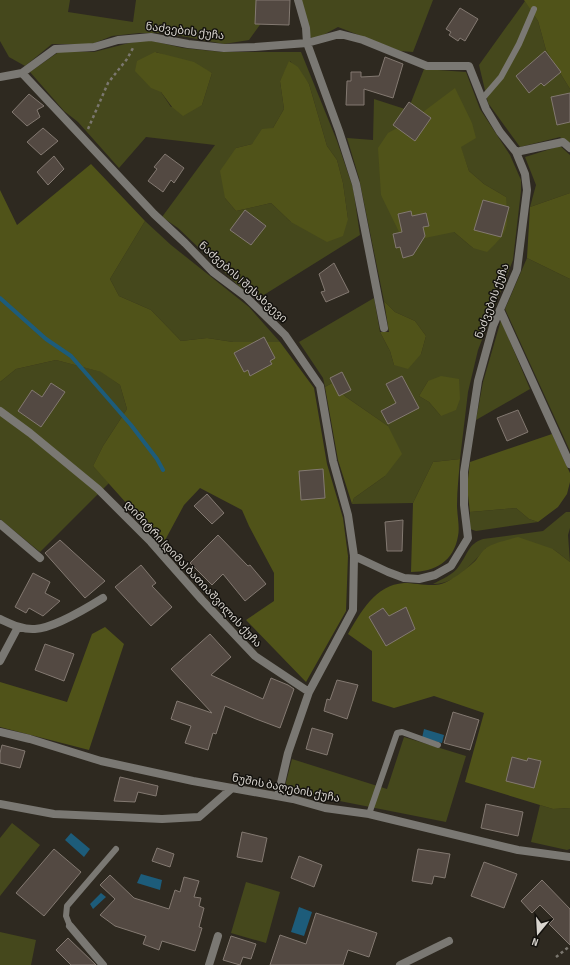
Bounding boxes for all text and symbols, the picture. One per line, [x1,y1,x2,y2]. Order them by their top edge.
street label: ნაძვების ქუჩა [145,20,225,42]
street label: ნაძვების I შესახვევი [196,239,290,325]
street label: ნაძვების ქუჩა [472,262,512,340]
street label: დიმიტრი (დიმა) ბათიაშვილის ქუჩა [122,498,264,650]
street label: ნუშის ბაღების ქუჩა [231,771,341,805]
north arrow [518,913,558,953]
text: N [530,935,540,949]

